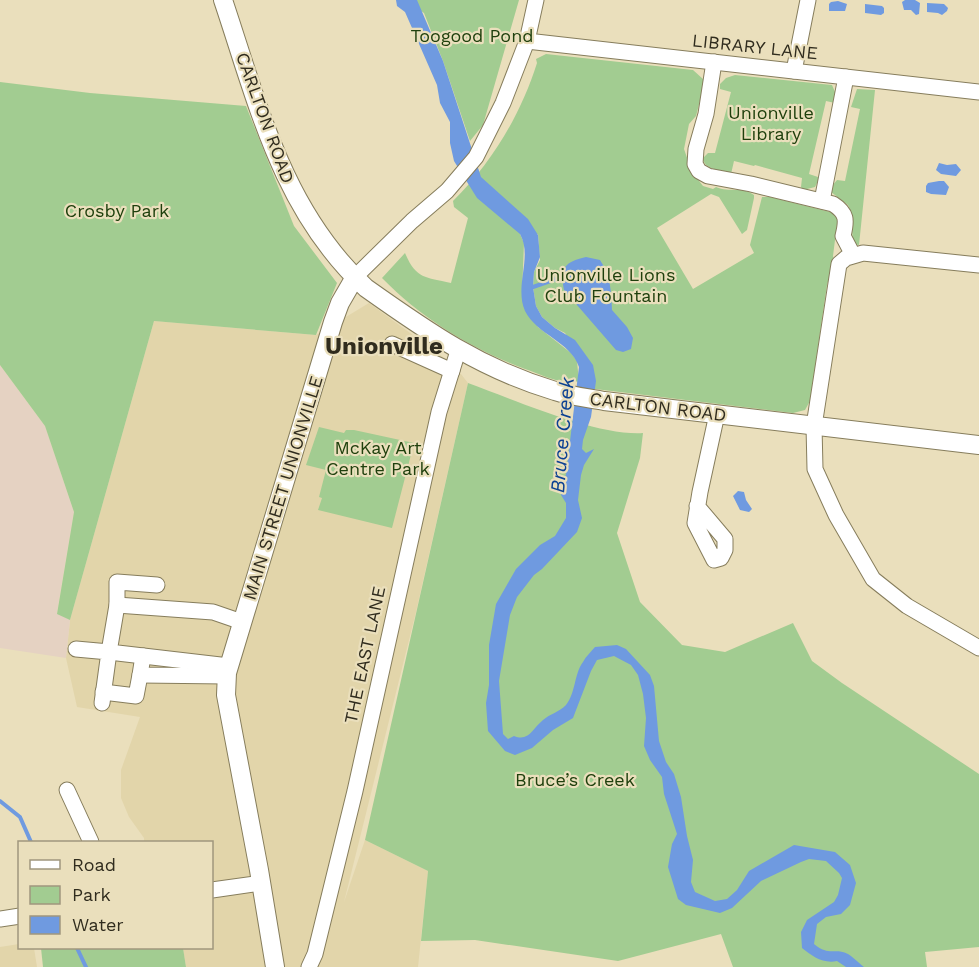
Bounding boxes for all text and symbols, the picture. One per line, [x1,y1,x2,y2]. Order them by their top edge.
park label: Toogood Pond [410,25,534,46]
street label: LIBRARY LANE [691,29,819,64]
street label: CARLTON ROAD [232,50,299,186]
park label: Unionville Library [728,102,814,144]
park label: Crosby Park [65,200,169,221]
park label: Unionville Lions Club Fountain [537,264,675,306]
district label: Unionville [325,332,443,360]
street label: MAIN STREET UNIONVILLE [238,373,327,602]
water label: Bruce Creek [545,375,579,494]
street label: CARLTON ROAD [588,388,728,425]
park label: McKay Art Centre Park [326,437,430,479]
street label: THE EAST LANE [340,584,389,725]
park label: Bruce’s Creek [515,769,635,790]
legend [18,841,213,949]
text: Road [72,854,116,875]
text: Park [72,884,111,905]
text: Water [72,914,124,935]

